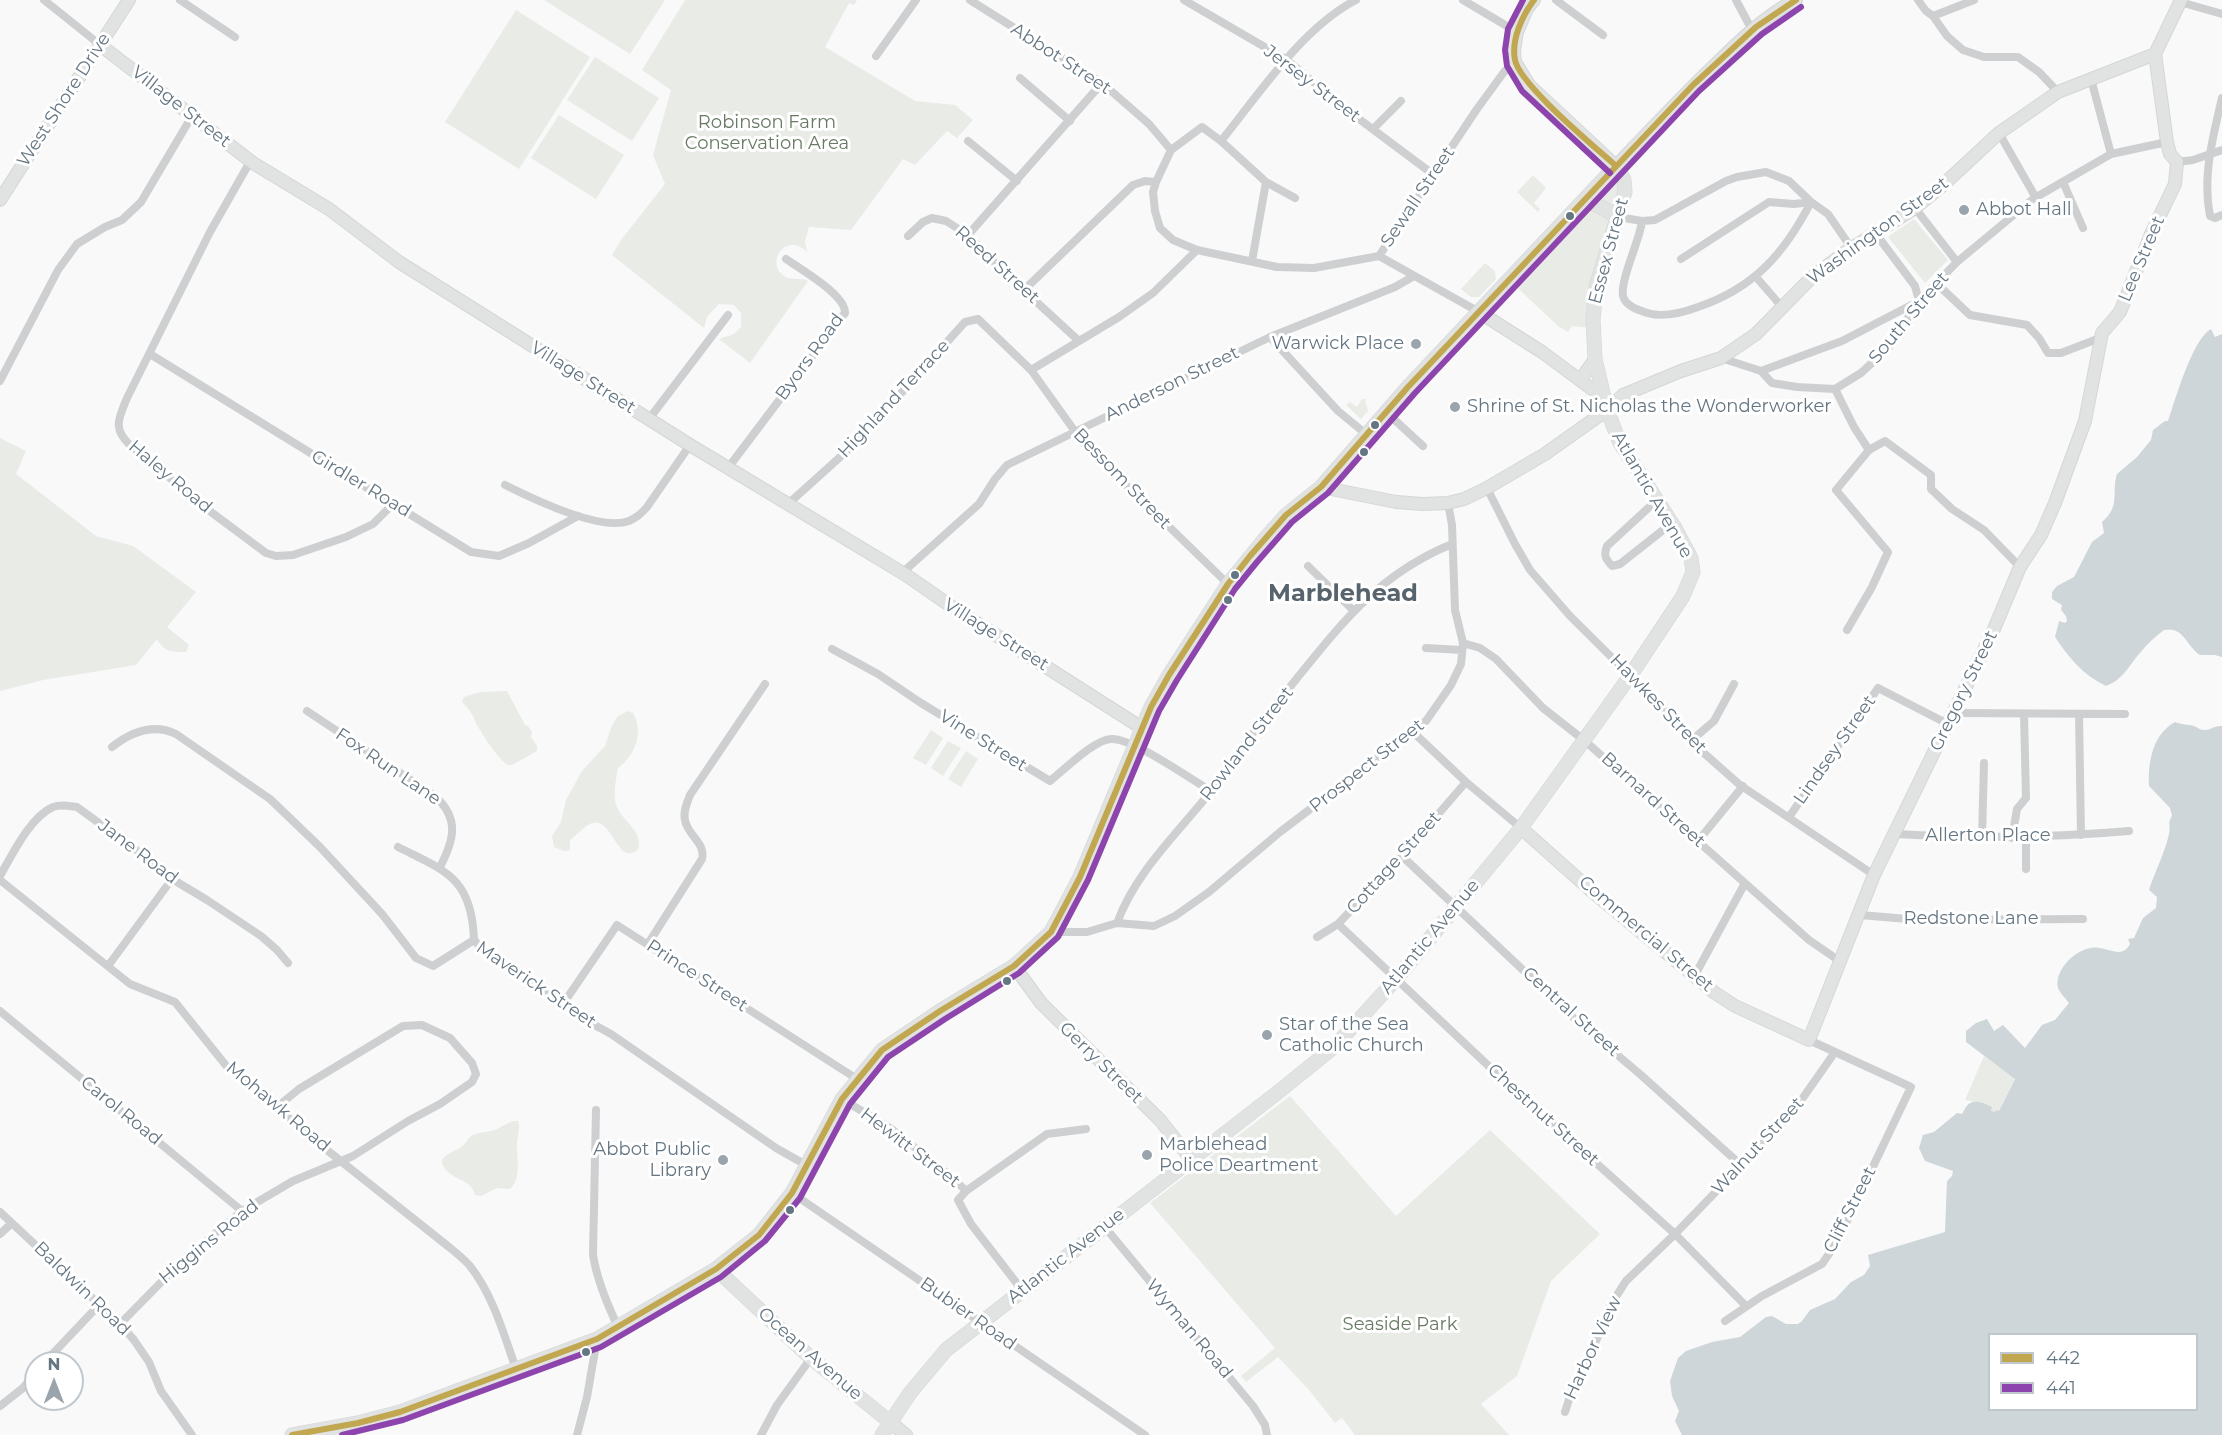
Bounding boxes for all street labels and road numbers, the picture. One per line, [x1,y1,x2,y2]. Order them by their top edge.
street label: Abbot Street [1007,19,1115,99]
street label: West Shore Drive [13,29,115,171]
street label: Jersey Street [1259,41,1365,127]
street label: Village Street [127,62,235,152]
street label: Sewall Street [1376,143,1460,251]
street label: Washington Street [1803,172,1953,290]
street label: Essex Street [1584,196,1634,306]
street label: Lee Street [2114,213,2170,305]
street label: Reed Street [950,221,1044,309]
street label: South Street [1864,268,1954,368]
street label: Byors Road [771,309,849,405]
street label: Highland Terrace [834,335,954,463]
street label: Village Street [527,337,639,419]
street label: Anderson Street [1101,342,1243,426]
street label: Bessom Street [1069,424,1175,534]
street label: Atlantic Avenue [1607,428,1697,562]
street label: Haley Road [124,436,216,518]
street label: Girdler Road [307,446,415,522]
street label: Village Street [940,594,1052,676]
street label: Gregory Street [1925,627,2003,755]
street label: Hawkes Street [1605,650,1711,758]
street label: Rowland Street [1196,683,1298,805]
street label: Lindsey Street [1789,691,1881,809]
street label: Vine Street [935,706,1031,776]
street label: Prospect Street [1305,715,1429,817]
street label: Fox Run Lane [331,724,445,810]
street label: Barnard Street [1597,748,1709,852]
street label: Cottage Street [1342,807,1446,919]
street label: Jane Road [94,815,182,889]
street label: Allerton Place [1925,825,2051,847]
street label: Commercial Street [1574,871,1718,997]
street label: Atlantic Avenue [1376,875,1484,999]
street label: Redstone Lane [1903,908,2039,930]
street label: Prince Street [642,935,752,1017]
street label: Maverick Street [472,937,600,1033]
street label: Central Street [1518,963,1624,1061]
street label: Gerry Street [1055,1018,1147,1108]
street label: Mohawk Road [221,1057,335,1157]
street label: Chestnut Street [1483,1059,1603,1171]
street label: Carol Road [76,1072,166,1150]
street label: Walnut Street [1707,1093,1809,1199]
street label: Hewitt Street [856,1103,964,1193]
street label: Cliff Street [1819,1163,1881,1257]
street label: Higgins Road [155,1195,263,1289]
street label: Atlantic Avenue [1003,1204,1129,1308]
street label: Baldwin Road [29,1238,135,1340]
street label: Bubier Road [916,1273,1020,1355]
street label: Wyman Road [1141,1275,1237,1383]
street label: Harbor View [1560,1293,1626,1403]
street label: Ocean Avenue [753,1303,867,1405]

